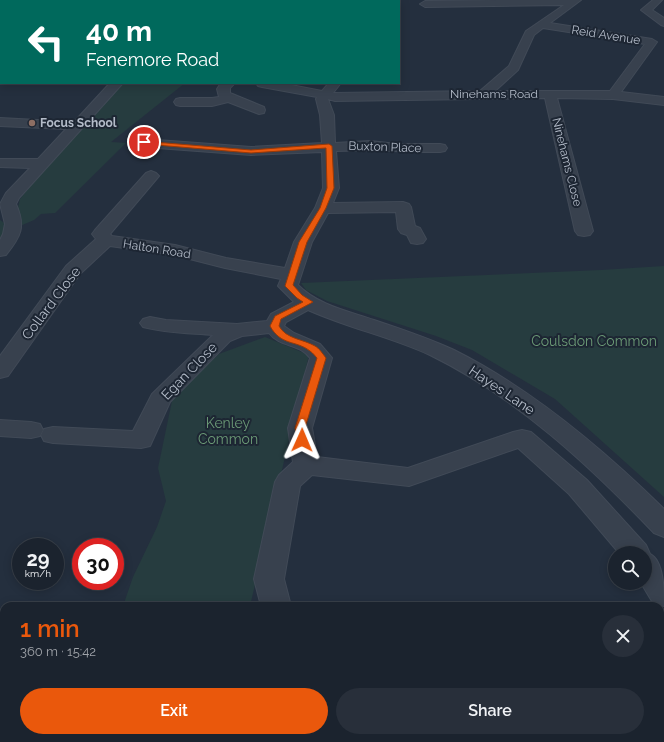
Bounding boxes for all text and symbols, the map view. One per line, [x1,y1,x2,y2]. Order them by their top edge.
text: 40 m [86,15,152,48]
icon: left [20,16,72,68]
street label: Reid Avenue [571,23,641,47]
text: Fenemore Road [86,49,219,70]
street label: Ninehams Road [450,87,538,101]
place label: Focus School [40,116,117,130]
street label: Ninehams Close [549,116,585,208]
marker: Focus School [27,118,37,128]
pin [127,125,161,159]
icon: arrive [133,131,155,153]
street label: Buxton Place [348,139,422,155]
street label: Halton Road [122,237,192,261]
street label: Collard Close [18,263,84,343]
park label: Coulsdon Common [531,333,657,349]
street label: Egan Close [158,339,220,403]
street label: Hayes Lane [466,362,538,418]
park label: Kenley Common [198,415,258,447]
position arrow [281,419,323,461]
speed limit sign: 30 [72,538,124,590]
map controls [608,546,652,590]
button: search [608,546,652,590]
text: 29 [26,547,50,571]
text: km/h [25,568,51,579]
text: 1 min [20,614,80,643]
button: close [602,615,644,657]
text: 360 m · 15:42 [20,644,96,659]
button: Exit [20,688,328,734]
button: Share [336,688,644,734]

